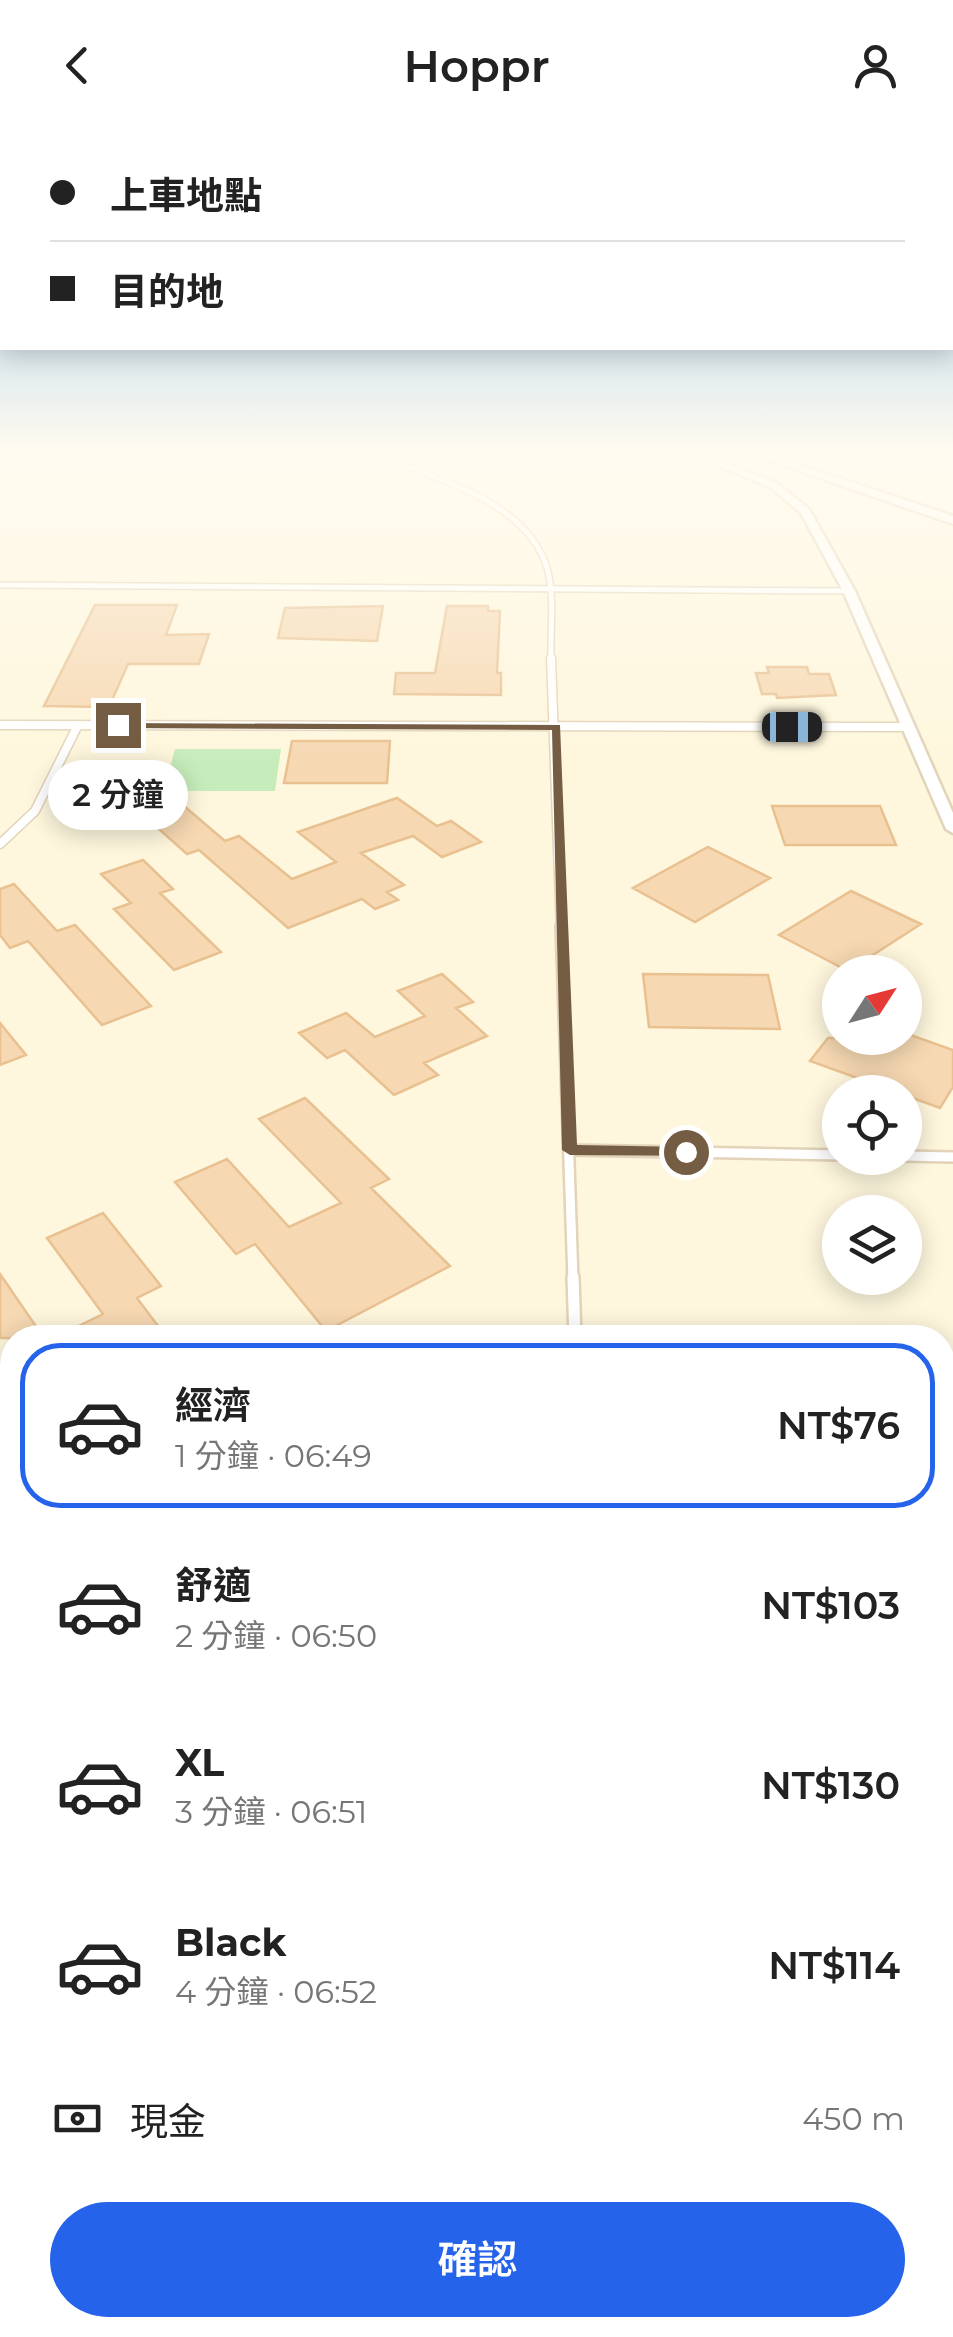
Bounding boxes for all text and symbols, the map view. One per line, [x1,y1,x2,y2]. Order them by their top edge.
icon: back [50,38,105,93]
text: Hoppr [403,38,550,93]
icon: person [848,38,903,93]
text: 上車地點 [110,172,262,219]
text: 目的地 [110,268,224,315]
route end [96,703,141,748]
car [762,712,822,742]
callout: 2 分鐘 [48,760,188,830]
text: 2 分鐘 [72,775,164,814]
north arrow [822,955,922,1055]
map controls [822,955,922,1295]
button: locate [822,1075,922,1175]
route start [664,1130,709,1175]
button: layers [822,1195,922,1295]
icon: car [55,1381,145,1471]
text: 經濟 [175,1382,251,1429]
text: NT$76 [777,1402,900,1449]
text: 1 分鐘 · 06:49 [175,1436,372,1475]
icon: car [55,1561,145,1651]
text: 舒適 [175,1562,251,1609]
text: NT$103 [761,1582,900,1629]
text: 2 分鐘 · 06:50 [175,1616,377,1655]
text: XL [175,1739,224,1786]
icon: car [55,1741,145,1831]
text: NT$130 [761,1762,900,1809]
text: 3 分鐘 · 06:51 [175,1792,367,1831]
text: Black [175,1919,286,1966]
icon: car [55,1921,145,2011]
text: NT$114 [768,1942,900,1989]
text: 4 分鐘 · 06:52 [175,1972,377,2011]
icon: cash [50,2091,105,2146]
text: 現金 [130,2098,206,2145]
text: 450 m [802,2099,905,2138]
button: 確認 [50,2202,905,2317]

